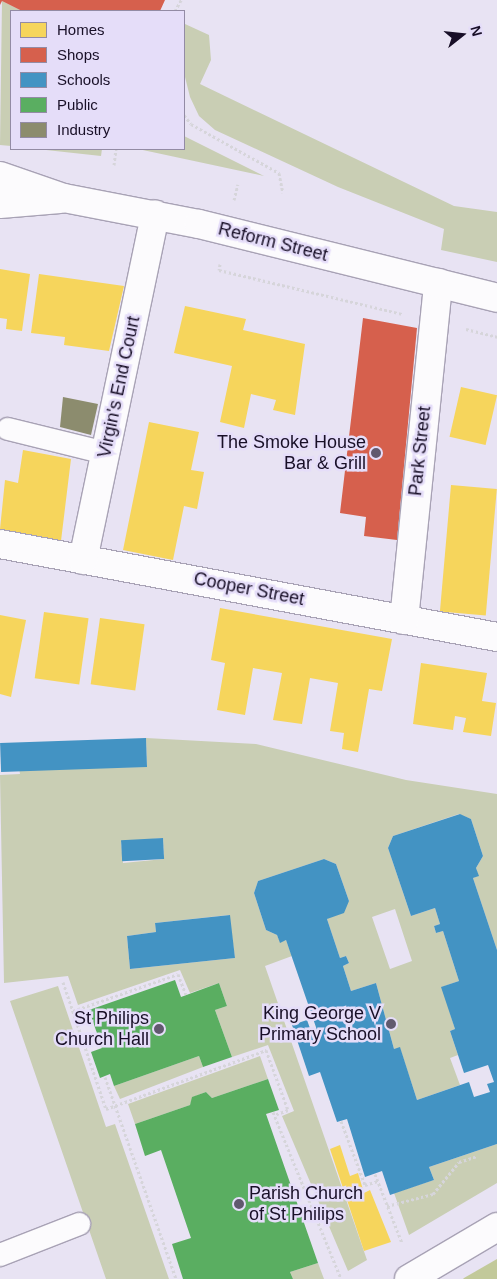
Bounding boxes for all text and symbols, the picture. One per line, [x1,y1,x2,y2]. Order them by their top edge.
legend [10,10,185,150]
north arrow [437,10,487,60]
text: Homes [57,21,105,38]
text: N [467,24,486,38]
text: Shops [57,46,100,63]
text: Schools [57,71,110,88]
text: Public [57,96,98,113]
text: Industry [57,121,110,138]
street label: Reform Street [216,218,330,266]
street label: Virgin's End Court [93,314,145,460]
street label: Park Street [405,405,435,497]
place label: The Smoke House Bar & Grill [217,432,366,474]
marker: The Smoke House Bar & Grill [370,447,382,459]
street label: Cooper Street [192,568,306,610]
place label: King George V Primary School [259,1003,381,1046]
place label: St Philips Church Hall [55,1008,149,1050]
marker: King George V Primary School [385,1018,397,1030]
marker: St Philips Church Hall [153,1023,165,1035]
place label: Parish Church of St Philips [249,1183,363,1226]
marker: Parish Church of St Philips [233,1198,245,1210]

